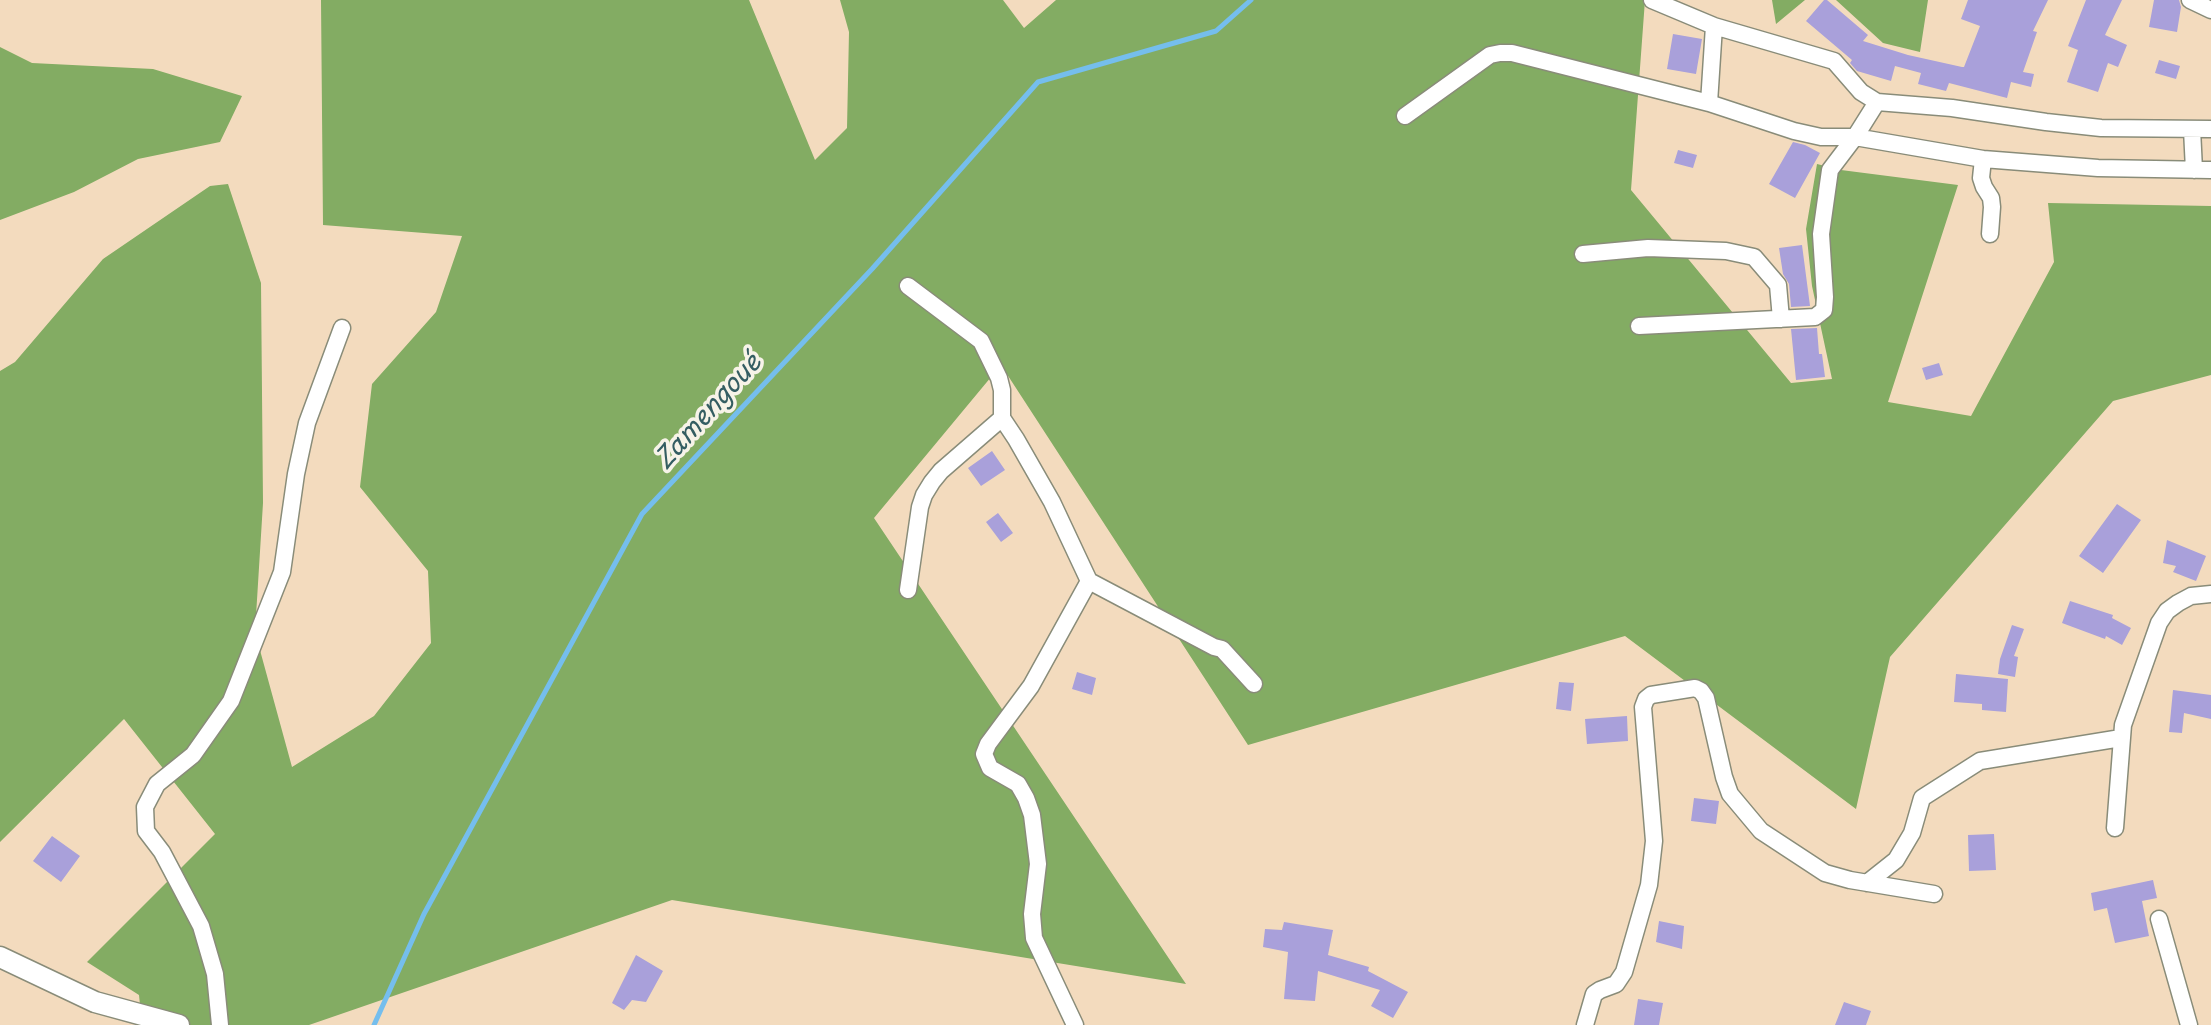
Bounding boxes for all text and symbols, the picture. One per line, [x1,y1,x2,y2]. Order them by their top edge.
water label: Zamengoué [649,348,769,476]

